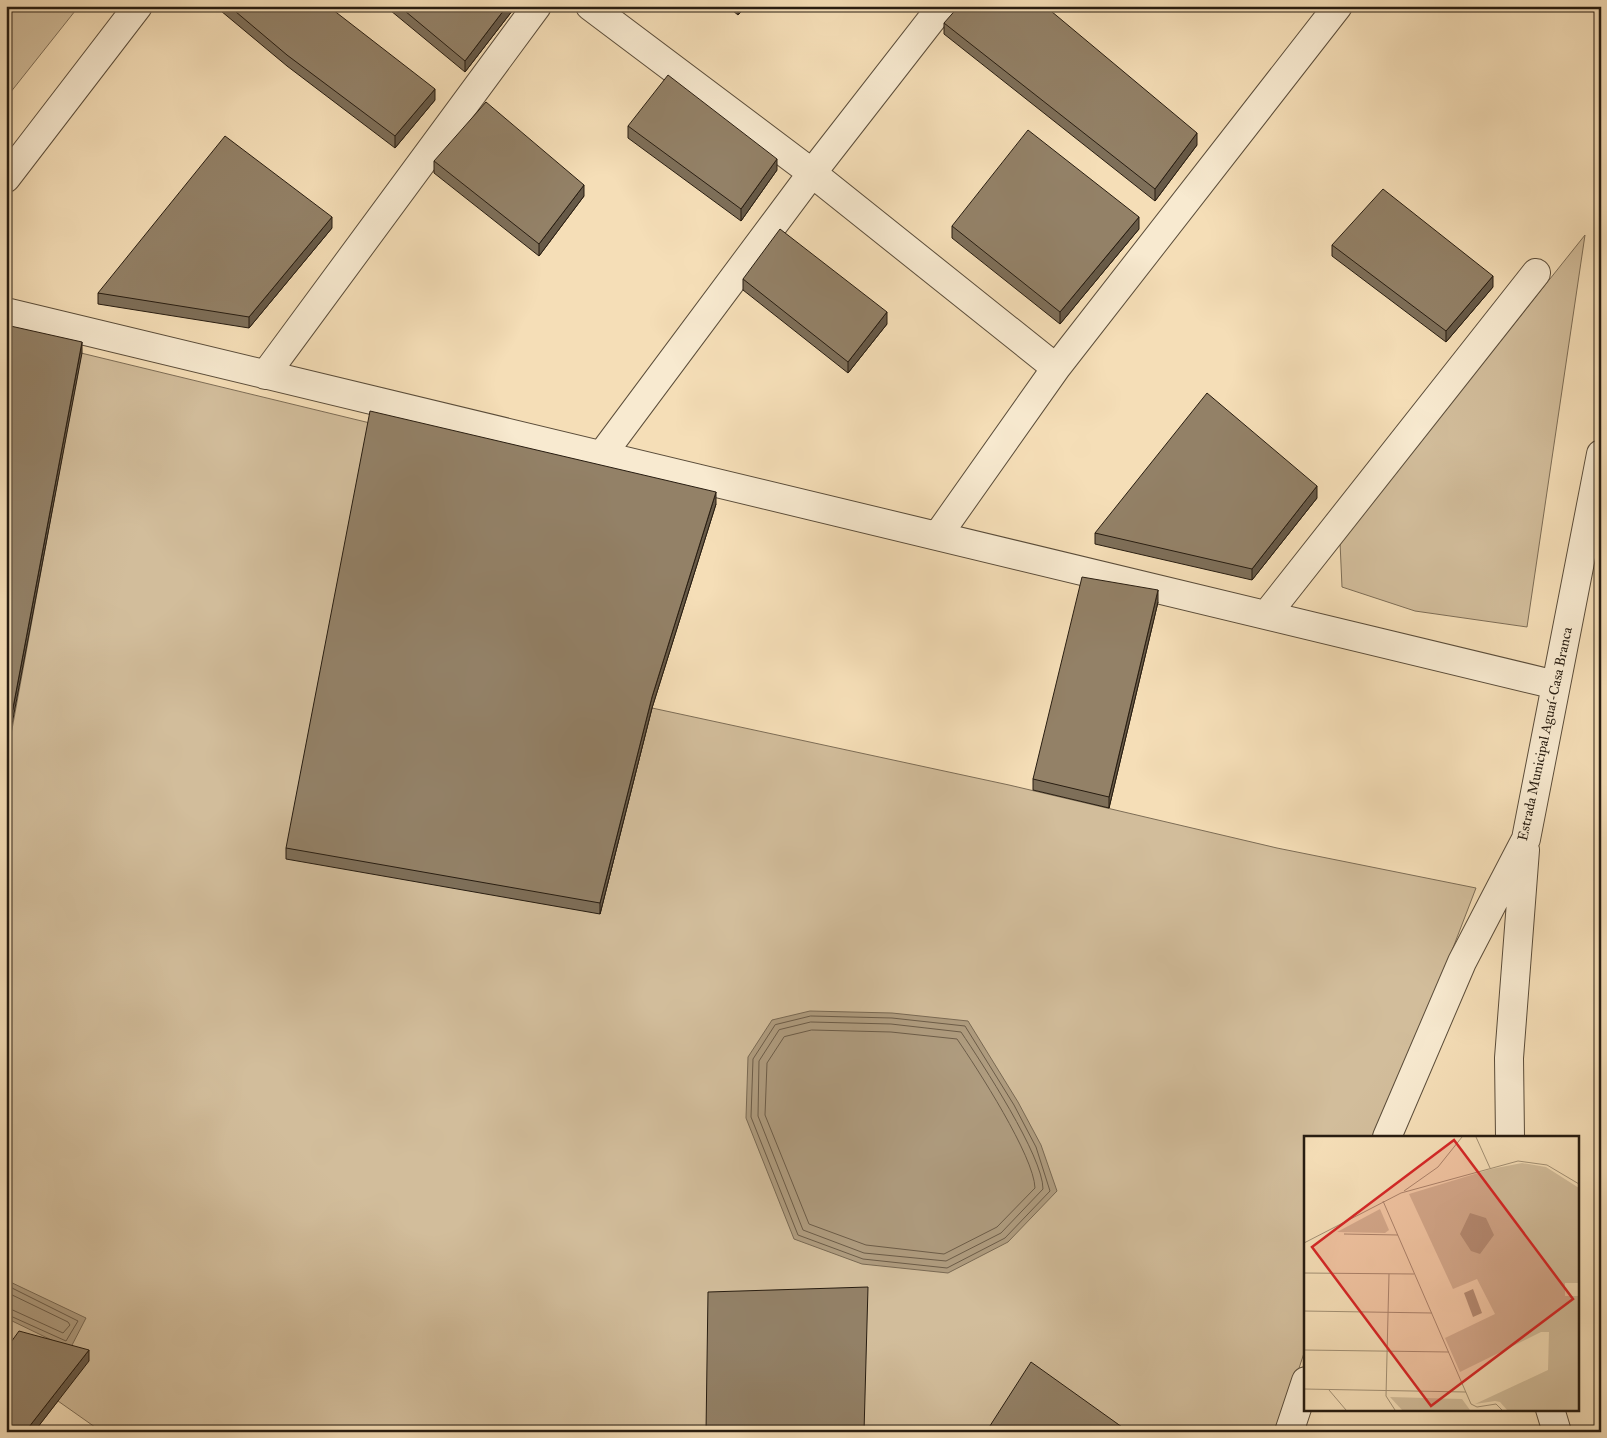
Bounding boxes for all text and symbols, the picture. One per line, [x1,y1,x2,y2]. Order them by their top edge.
street label: Estrada Municipal Aguaí-Casa Branca [1514,625,1576,842]
inset map [1304,1136,1580,1410]

